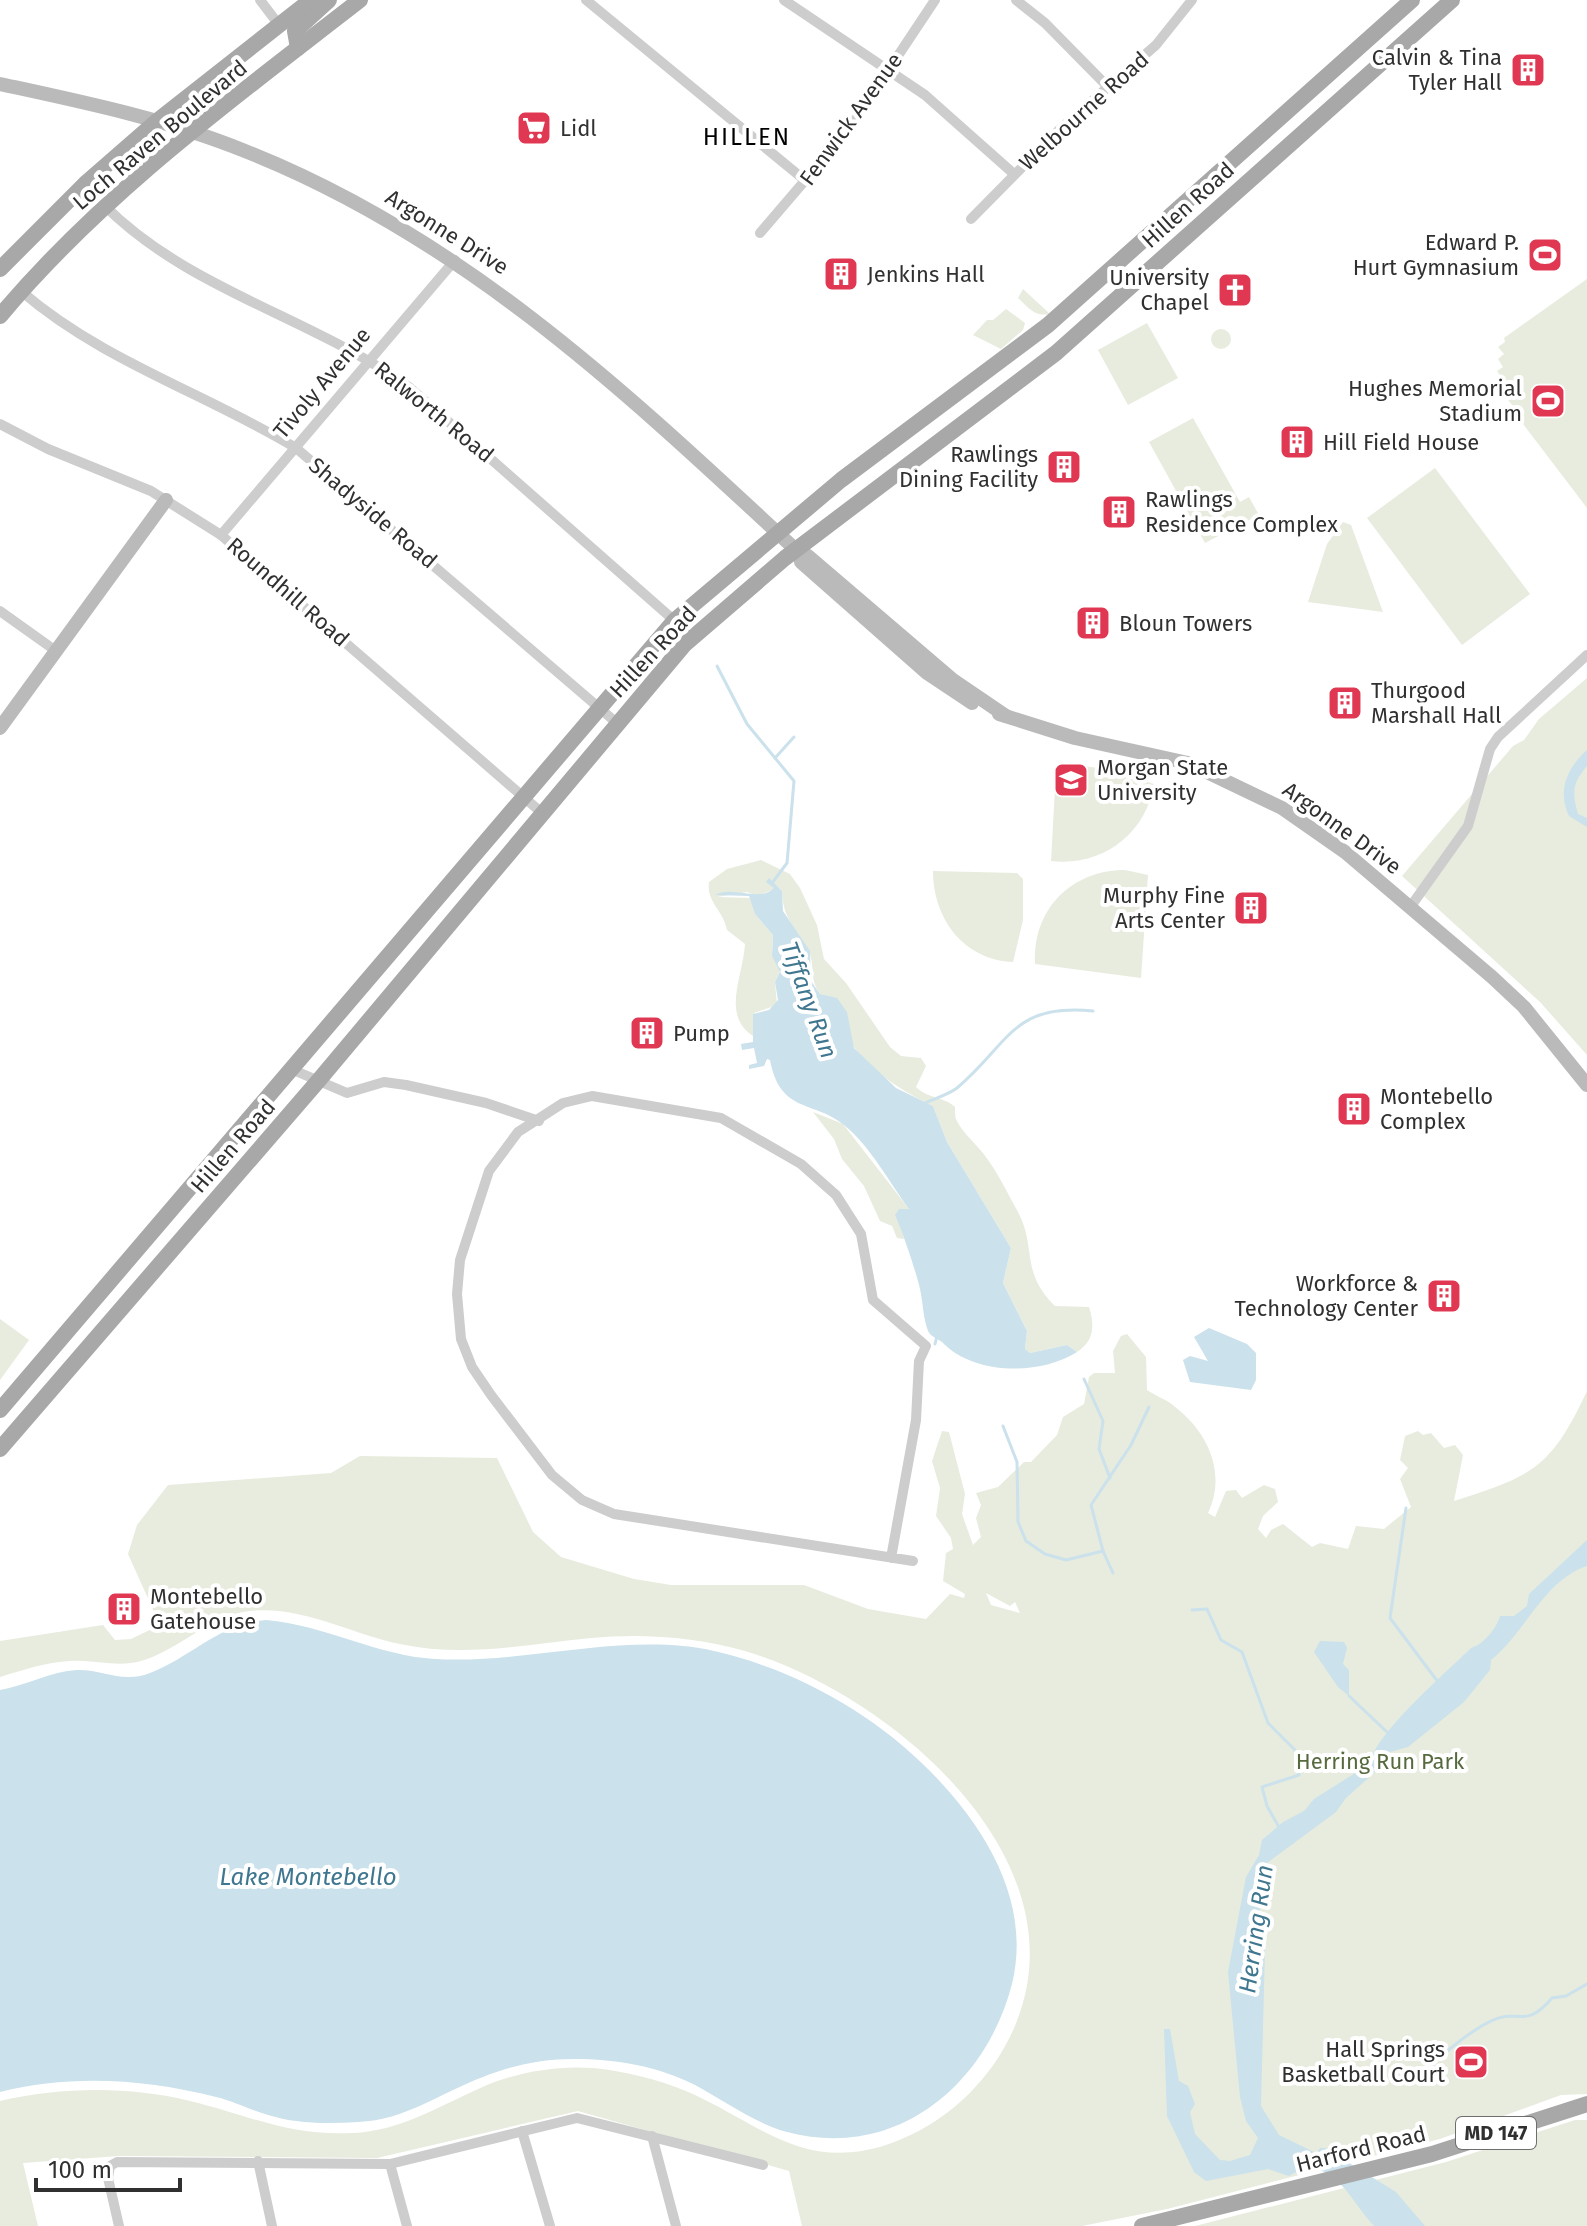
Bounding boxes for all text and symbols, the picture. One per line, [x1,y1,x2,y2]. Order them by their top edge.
place label: Calvin & Tina Tyler Hall [1372,44,1502,96]
street label: Welbourne Road [1014,46,1154,176]
street label: Fenwick Avenue [794,47,908,191]
building icon: Calvin & Tina Tyler Hall [1509,51,1547,89]
street label: Loch Raven Boulevard [67,54,253,216]
supermarket icon: Lidl [515,109,553,147]
place label: Lidl [560,115,597,142]
district label: HILLEN [703,123,791,151]
street label: Hillen Road [1136,156,1240,254]
street label: Argonne Drive [381,183,513,281]
place label: Edward P. Hurt Gymnasium [1353,229,1519,281]
sports icon: Edward P. Hurt Gymnasium [1526,236,1564,274]
building icon: Jenkins Hall [822,255,860,293]
place label: Jenkins Hall [867,261,985,288]
place label: University Chapel [1109,264,1209,316]
church icon: University Chapel [1216,271,1254,309]
street label: Tivoly Avenue [268,322,376,444]
street label: Ralworth Road [369,356,499,468]
place label: Hughes Memorial Stadium [1348,375,1522,427]
sports icon: Hughes Memorial Stadium [1529,382,1567,420]
building icon: Hill Field House [1278,423,1316,461]
place label: Hill Field House [1323,429,1479,456]
place label: Rawlings Dining Facility [899,441,1038,493]
building icon: Rawlings Dining Facility [1045,448,1083,486]
street label: Shadyside Road [303,452,443,574]
place label: Rawlings Residence Complex [1145,486,1338,538]
building icon: Rawlings Residence Complex [1100,493,1138,531]
street label: Roundhill Road [221,532,355,652]
street label: Hillen Road [604,601,702,703]
building icon: Bloun Towers [1074,604,1112,642]
place label: Bloun Towers [1119,610,1252,637]
place label: Thurgood Marshall Hall [1371,677,1501,729]
building icon: Thurgood Marshall Hall [1326,684,1364,722]
place label: Morgan State University [1097,754,1228,806]
school or university icon: Morgan State University [1052,761,1090,799]
street label: Argonne Drive [1277,776,1407,880]
place label: Murphy Fine Arts Center [1103,882,1225,934]
building icon: Murphy Fine Arts Center [1232,889,1270,927]
water label: Tiffany Run [775,938,843,1062]
building icon: Pump [628,1014,666,1052]
place label: Pump [673,1020,730,1047]
place label: Montebello Complex [1380,1083,1493,1135]
building icon: Montebello Complex [1335,1090,1373,1128]
street label: Hillen Road [185,1094,281,1198]
place label: Workforce & Technology Center [1235,1270,1419,1322]
building icon: Workforce & Technology Center [1425,1277,1463,1315]
place label: Montebello Gatehouse [150,1583,263,1635]
building icon: Montebello Gatehouse [105,1590,143,1628]
park label: Herring Run Park [1296,1748,1465,1775]
water label: Lake Montebello [219,1863,397,1891]
water label: Herring Run [1233,1863,1279,1995]
place label: Hall Springs Basketball Court [1281,2036,1445,2088]
sports icon: Hall Springs Basketball Court [1452,2043,1490,2081]
road number: MD 147 [1456,2117,1536,2149]
street label: Harford Road [1293,2120,1429,2178]
scale bar [36,2142,180,2192]
text: 100 m [48,2156,112,2184]

